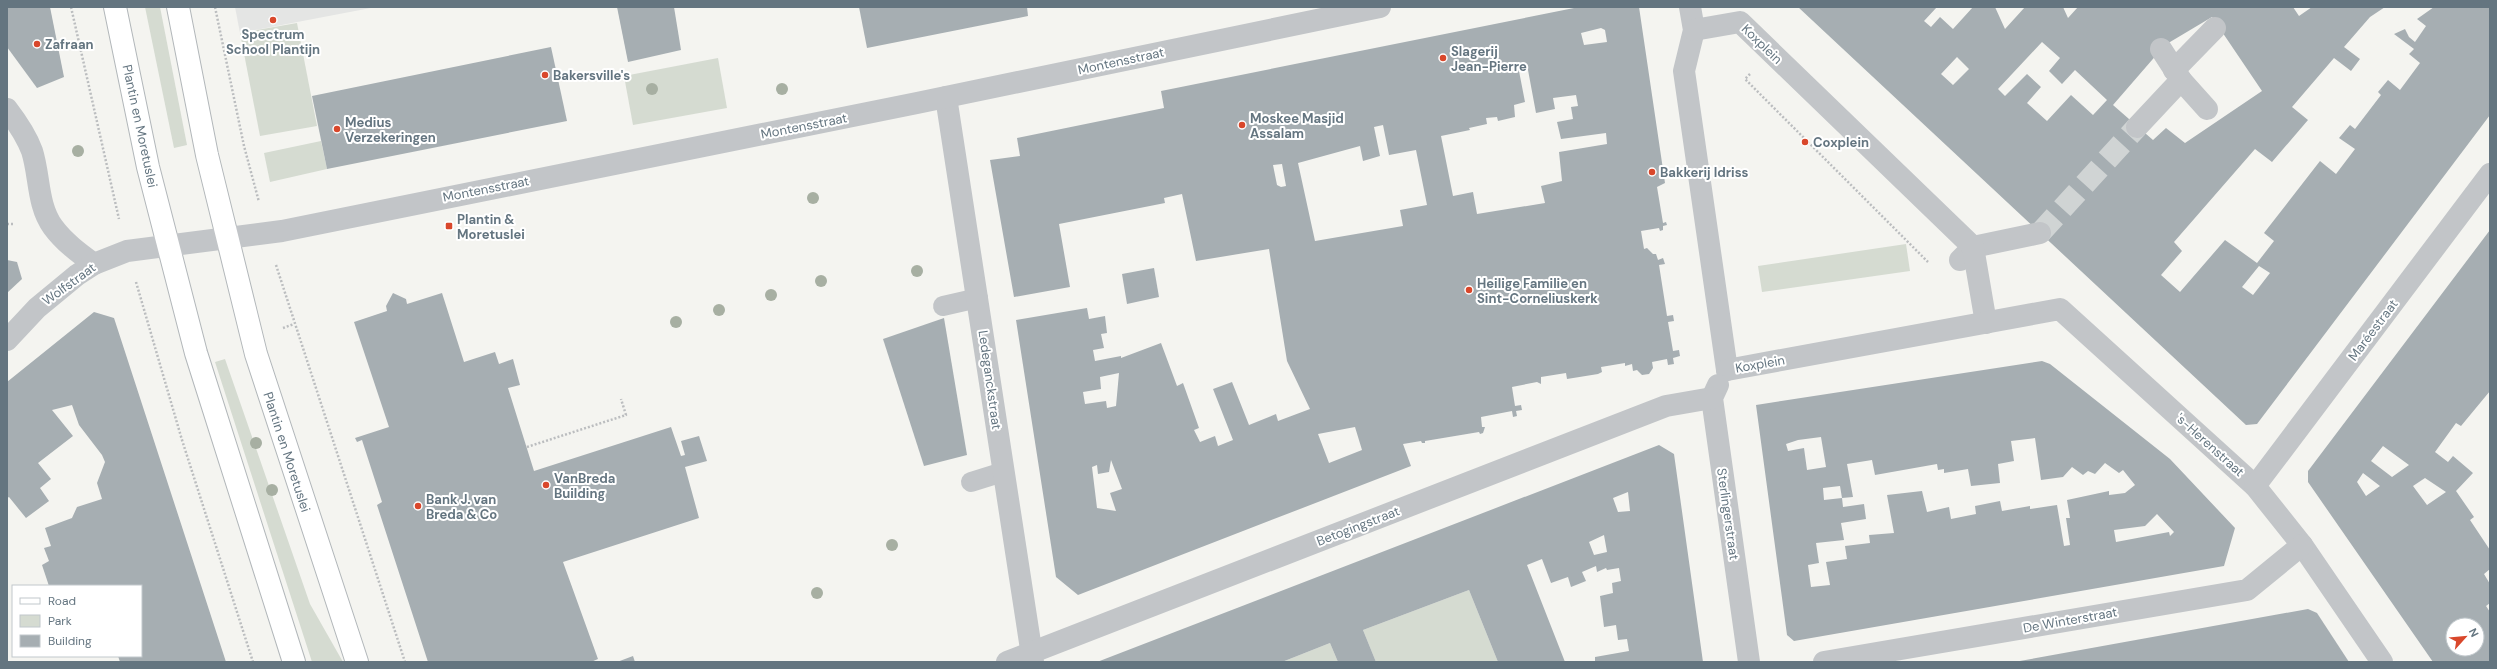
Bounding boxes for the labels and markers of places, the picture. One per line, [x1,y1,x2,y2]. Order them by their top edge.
marker: Spectrum School Plantijn [268,15,278,25]
place label: Spectrum School Plantijn [226,26,320,58]
place label: Zafraan [45,36,94,53]
marker: Zafraan [32,39,42,49]
place label: Slagerij Jean-Pierre [1451,43,1527,75]
marker: Slagerij Jean-Pierre [1438,53,1448,63]
place label: Bakersville's [553,67,630,84]
marker: Bakersville's [540,70,550,80]
place label: Moskee Masjid Assalam [1250,110,1344,142]
place label: Medius Verzekeringen [345,114,436,146]
marker: Moskee Masjid Assalam [1237,120,1247,130]
marker: Medius Verzekeringen [332,124,342,134]
place label: Coxplein [1813,134,1869,151]
marker: Coxplein [1800,137,1810,147]
place label: Bakkerij Idriss [1660,164,1749,181]
marker: Bakkerij Idriss [1647,167,1657,177]
place label: Plantin & Moretuslei [457,211,525,243]
marker: Plantin & Moretuslei [444,221,454,231]
place label: Heilige Familie en Sint-Corneliuskerk [1477,275,1598,307]
marker: Heilige Familie en Sint-Corneliuskerk [1464,285,1474,295]
place label: VanBreda Building [554,470,615,502]
marker: VanBreda Building [541,480,551,490]
place label: Bank J. van Breda & Co [426,491,497,523]
marker: Bank J. van Breda & Co [413,501,423,511]

